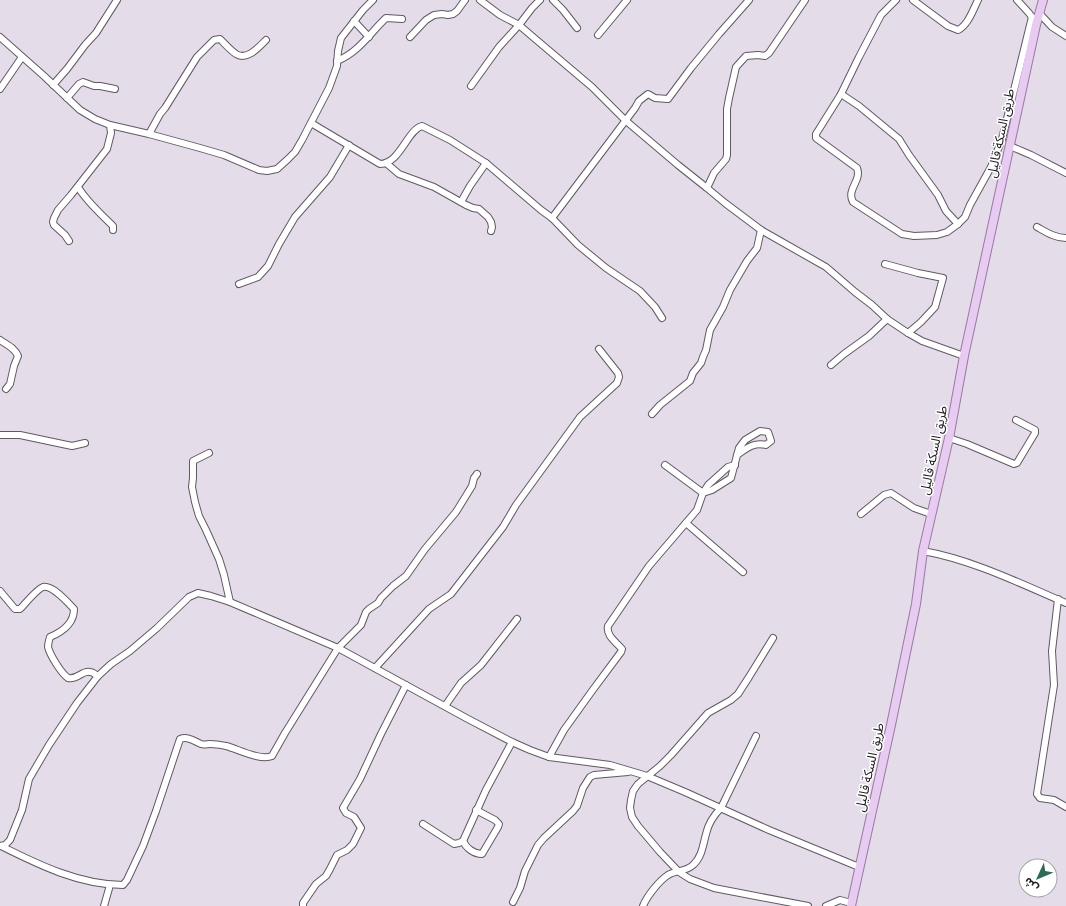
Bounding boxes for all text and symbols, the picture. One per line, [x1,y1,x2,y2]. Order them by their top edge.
street label: طريق السكة قاليل [983,87,1018,179]
street label: طريق السكة قاليل [916,404,951,496]
street label: طريق السكة قاليل [851,721,888,813]
north arrow [1018,858,1058,898]
text: ش [1021,875,1041,895]

